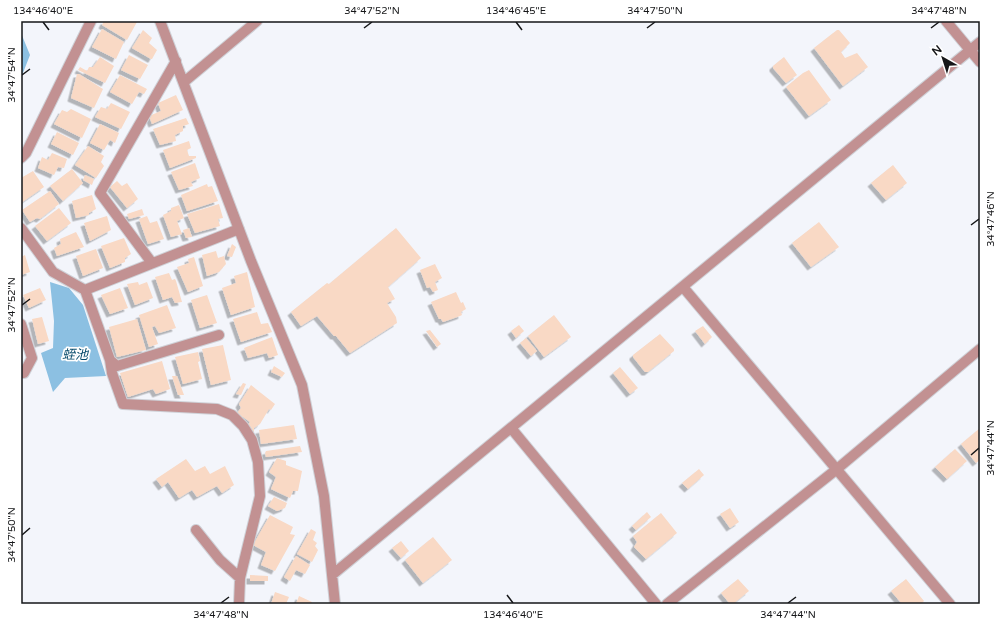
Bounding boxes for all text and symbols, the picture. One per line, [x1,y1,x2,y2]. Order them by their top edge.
text: 134°46'40"E [13,5,73,17]
text: 34°47'52"N [344,5,400,17]
text: 134°46'45"E [486,5,546,17]
text: 34°47'50"N [627,5,683,17]
text: 34°47'48"N [911,5,967,17]
north arrow [923,38,963,78]
text: N [929,43,945,58]
text: 34°47'54"N [6,47,18,103]
text: 34°47'46"N [985,191,997,247]
text: 34°47'52"N [6,277,18,333]
water label: 蛭池 [62,347,90,363]
text: 34°47'44"N [985,420,997,476]
text: 34°47'50"N [6,507,18,563]
text: 34°47'48"N [193,609,249,621]
text: 134°46'40"E [483,609,543,621]
text: 34°47'44"N [760,609,816,621]

